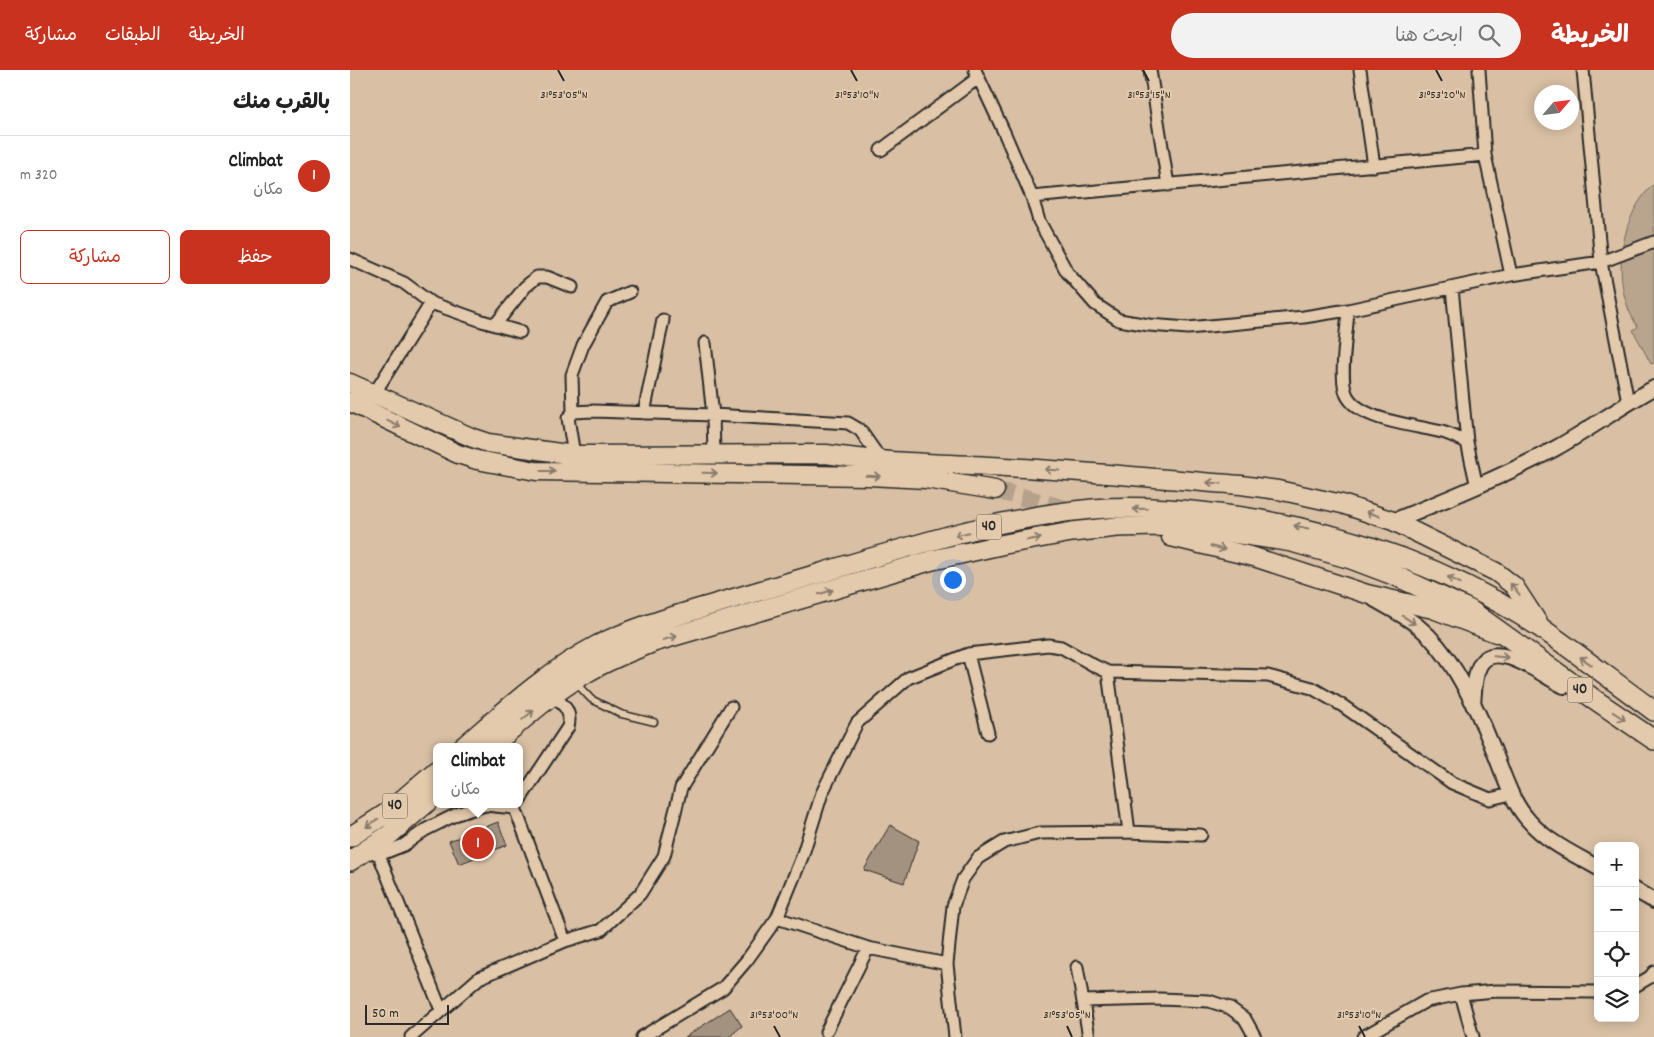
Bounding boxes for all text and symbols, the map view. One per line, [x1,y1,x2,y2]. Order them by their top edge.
search box [1171,13,1521,58]
text: الخريطة [1551,20,1629,54]
icon: search [1475,21,1503,49]
text: مشاركة [25,24,77,49]
text: الطبقات [105,24,161,49]
text: الخريطة [189,24,245,49]
text: ابحث هنا [1395,24,1463,51]
north arrow [1534,85,1579,130]
text: 31°53'05"N [540,87,588,104]
text: 31°53'10"N [835,87,879,104]
text: 31°53'15"N [1127,87,1171,104]
text: 31°53'20"N [1418,87,1466,104]
text: بالقرب منك [233,89,330,119]
text: Climbat [228,149,283,176]
text: 320 m [20,164,58,187]
text: 1 [312,164,316,187]
text: مكان [253,179,283,202]
button: مشاركة [20,230,170,284]
button: حفظ [180,230,330,284]
one-way arrow [386,419,401,429]
one-way arrow [1044,465,1060,475]
one-way arrow [539,466,555,476]
one-way arrow [702,468,718,478]
one-way arrow [864,472,880,481]
one-way arrow [1206,478,1222,488]
one-way arrow [1132,504,1148,514]
one-way arrow [1365,509,1381,518]
road number: 40 [976,514,1002,540]
one-way arrow [1294,522,1310,531]
one-way arrow [955,529,971,539]
one-way arrow [1025,533,1041,543]
one-way arrow [1210,544,1226,554]
your location [940,567,966,593]
one-way arrow [1447,575,1462,584]
one-way arrow [1510,583,1521,596]
one-way arrow [817,587,833,597]
one-way arrow [1401,615,1415,625]
one-way arrow [661,633,677,642]
one-way arrow [1493,652,1509,661]
one-way arrow [1580,656,1593,667]
road number: 40 [1568,678,1592,702]
one-way arrow [522,710,535,721]
one-way arrow [1611,711,1625,721]
popup [433,743,523,808]
text: Climbat [451,749,505,776]
text: مكان [451,779,480,802]
road number: 40 [382,794,408,818]
one-way arrow [366,818,380,828]
pin: 1 [462,824,494,862]
map controls [1594,842,1639,1022]
button: + [1594,842,1639,887]
button: − [1594,887,1639,932]
button: locate [1594,932,1639,977]
button: layers [1594,977,1639,1022]
scale bar [365,1002,449,1025]
text: 50 m [372,1004,399,1024]
text: 31°53'00"N [750,1007,798,1024]
text: 31°53'05"N [1043,1007,1091,1024]
text: 31°53'10"N [1337,1007,1381,1024]

